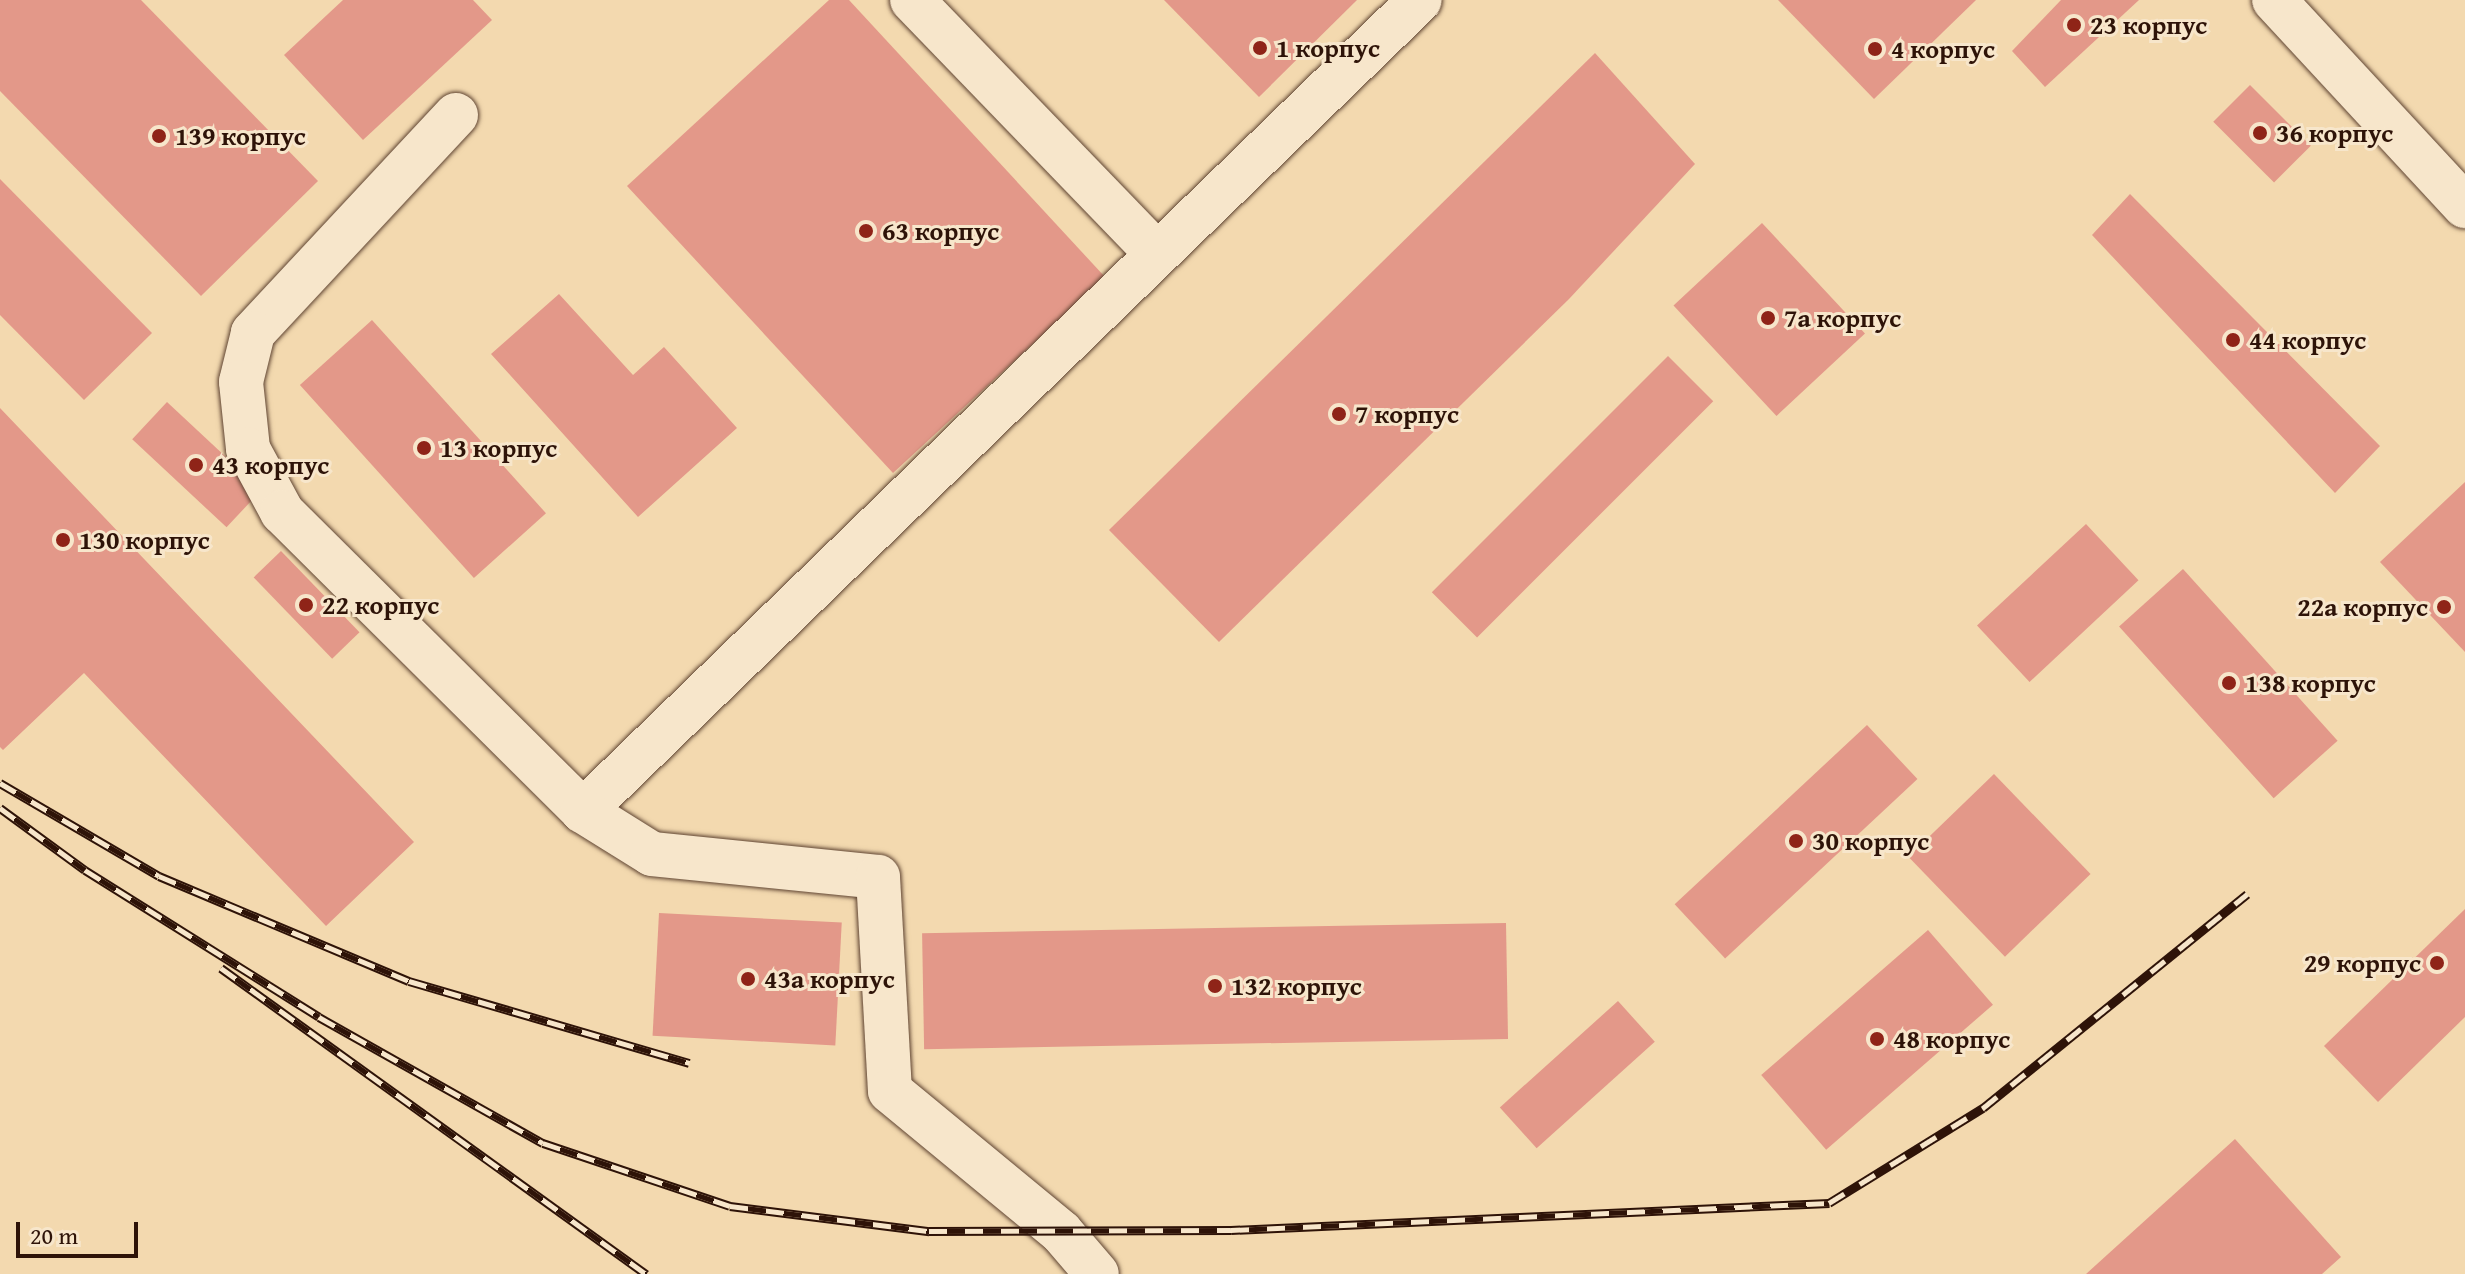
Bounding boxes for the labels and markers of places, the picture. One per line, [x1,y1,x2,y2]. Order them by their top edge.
place label: 23 корпус [2090,9,2207,41]
marker: 23 корпус [2065,16,2083,34]
place label: 1 корпус [1276,32,1380,64]
place label: 4 корпус [1891,33,1995,65]
marker: 1 корпус [1251,39,1269,57]
marker: 4 корпус [1866,40,1884,58]
place label: 36 корпус [2276,117,2393,149]
place label: 139 корпус [175,120,306,152]
marker: 36 корпус [2251,124,2269,142]
marker: 139 корпус [150,127,168,145]
place label: 63 корпус [882,215,999,247]
marker: 63 корпус [857,222,875,240]
place label: 7а корпус [1784,302,1901,334]
marker: 7а корпус [1759,309,1777,327]
place label: 44 корпус [2249,324,2366,356]
marker: 44 корпус [2224,331,2242,349]
place label: 7 корпус [1355,398,1459,430]
marker: 7 корпус [1330,405,1348,423]
place label: 13 корпус [440,432,557,464]
marker: 13 корпус [415,439,433,457]
place label: 43 корпус [212,449,329,481]
marker: 43 корпус [187,456,205,474]
place label: 130 корпус [79,524,210,556]
marker: 130 корпус [54,531,72,549]
place label: 22 корпус [322,589,439,621]
place label: 22а корпус [2297,591,2428,623]
marker: 22 корпус [297,596,315,614]
marker: 22а корпус [2435,598,2453,616]
place label: 138 корпус [2245,667,2376,699]
marker: 138 корпус [2220,674,2238,692]
place label: 30 корпус [1812,825,1929,857]
marker: 30 корпус [1787,832,1805,850]
place label: 29 корпус [2304,947,2421,979]
marker: 29 корпус [2428,954,2446,972]
place label: 43а корпус [764,963,895,995]
marker: 43а корпус [739,970,757,988]
place label: 132 корпус [1231,970,1362,1002]
marker: 132 корпус [1206,977,1224,995]
place label: 48 корпус [1893,1023,2010,1055]
marker: 48 корпус [1868,1030,1886,1048]

